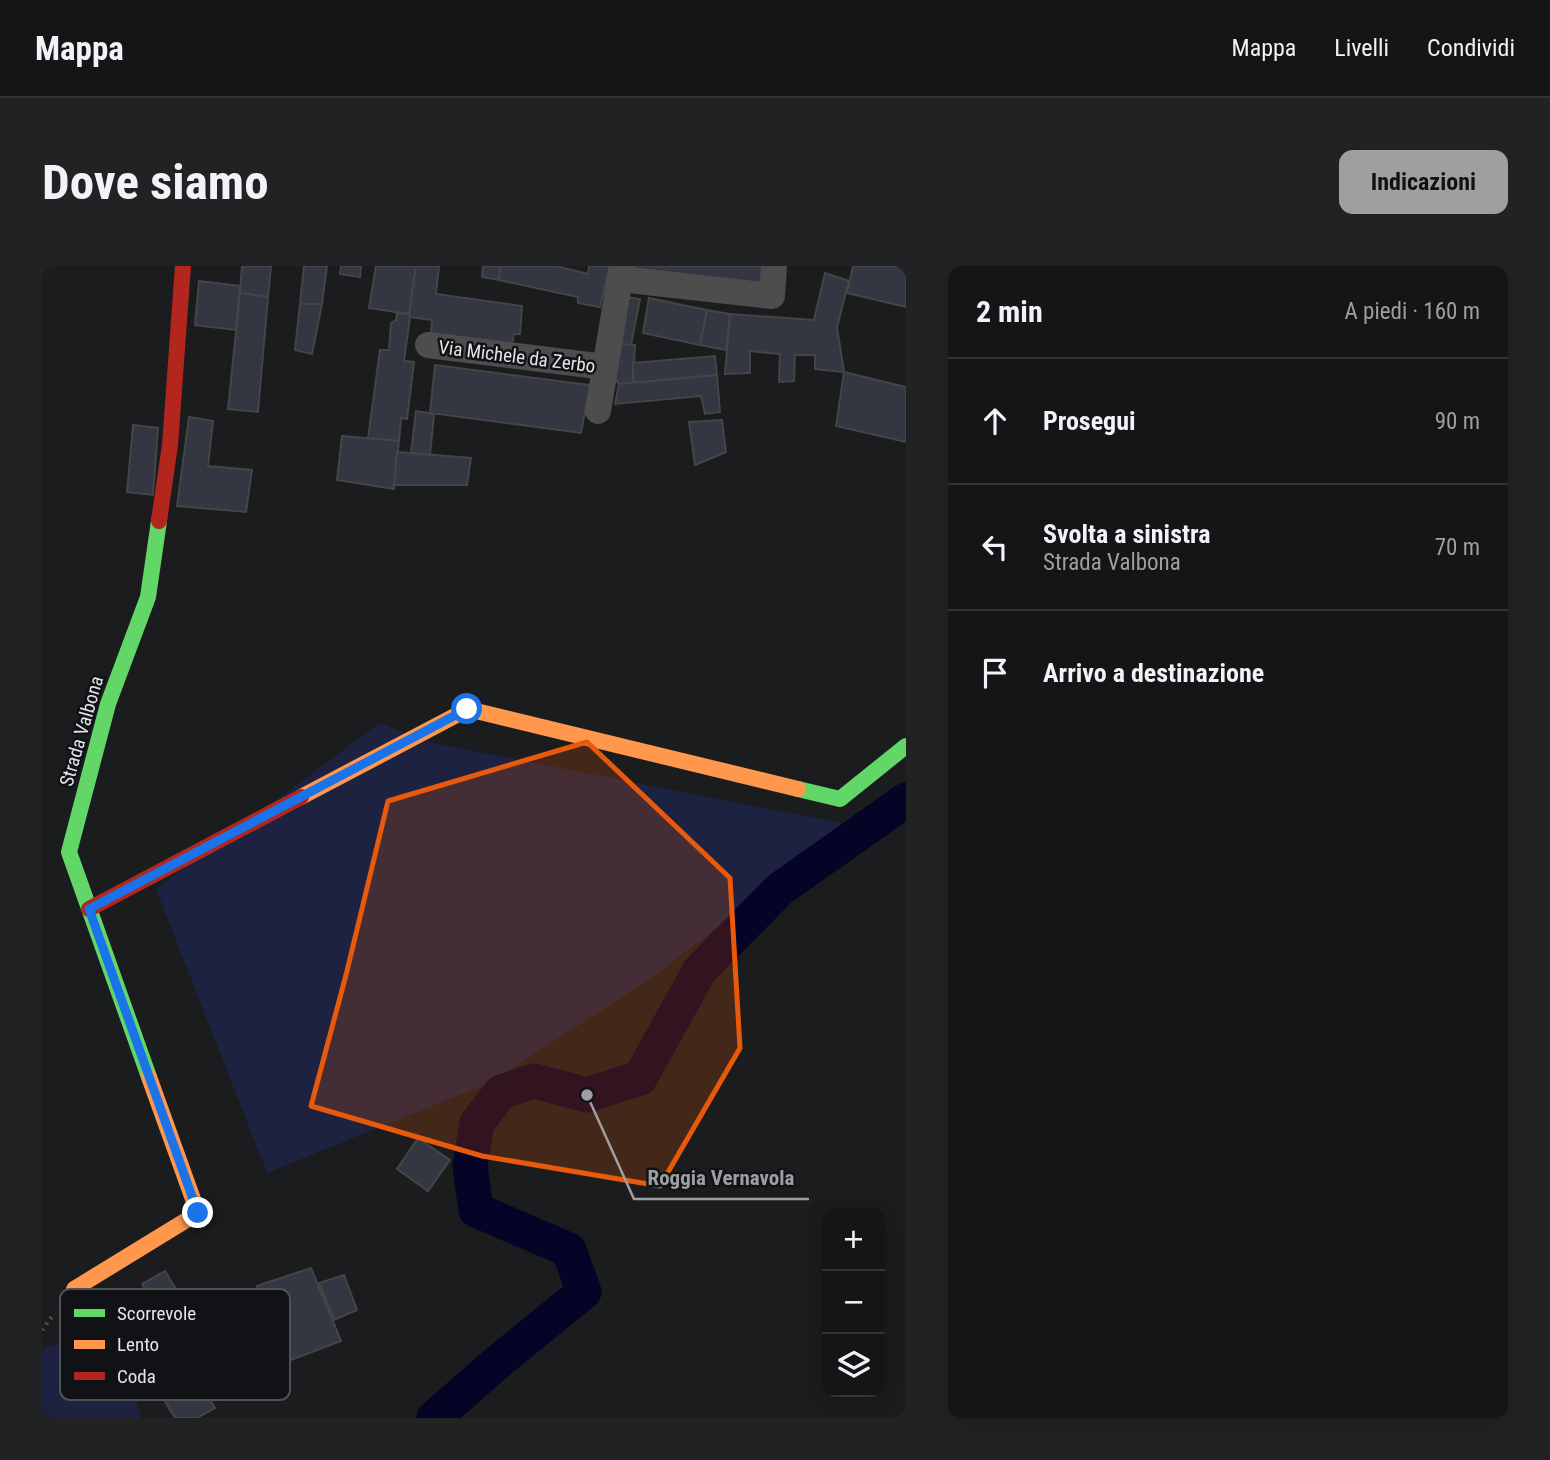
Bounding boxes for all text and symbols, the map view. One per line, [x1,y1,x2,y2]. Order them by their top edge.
text: Mappa [35,29,124,68]
text: Mappa [1232,34,1296,62]
text: Livelli [1334,34,1389,62]
text: Condividi [1427,34,1515,62]
button: Indicazioni [1339,150,1508,214]
text: Dove siamo [42,154,269,211]
text: 2 min [976,294,1043,329]
text: A piedi · 160 m [1345,298,1480,325]
street label: Via Michele da Zerbo [437,335,597,378]
icon: ahead [976,402,1014,440]
text: Prosegui [1043,406,1136,436]
text: 90 m [1435,408,1480,435]
text: Svolta a sinistra [1043,519,1210,549]
icon: left [976,528,1014,566]
text: 70 m [1435,534,1480,561]
text: Strada Valbona [1043,549,1181,576]
icon: arrive [976,654,1014,692]
text: Arrivo a destinazione [1043,658,1264,688]
street label: Strada Valbona [55,673,108,789]
route start [451,693,482,724]
callout: Roggia Vernavola [634,1157,809,1199]
text: Roggia Vernavola [648,1166,795,1190]
route end [182,1197,213,1228]
map controls [822,1208,885,1397]
button: + [822,1208,885,1271]
button: − [822,1271,885,1334]
legend [60,1289,290,1400]
text: Scorrevole [117,1302,196,1325]
text: Lento [117,1333,159,1356]
button: layers [822,1334,885,1397]
text: Coda [117,1365,156,1388]

